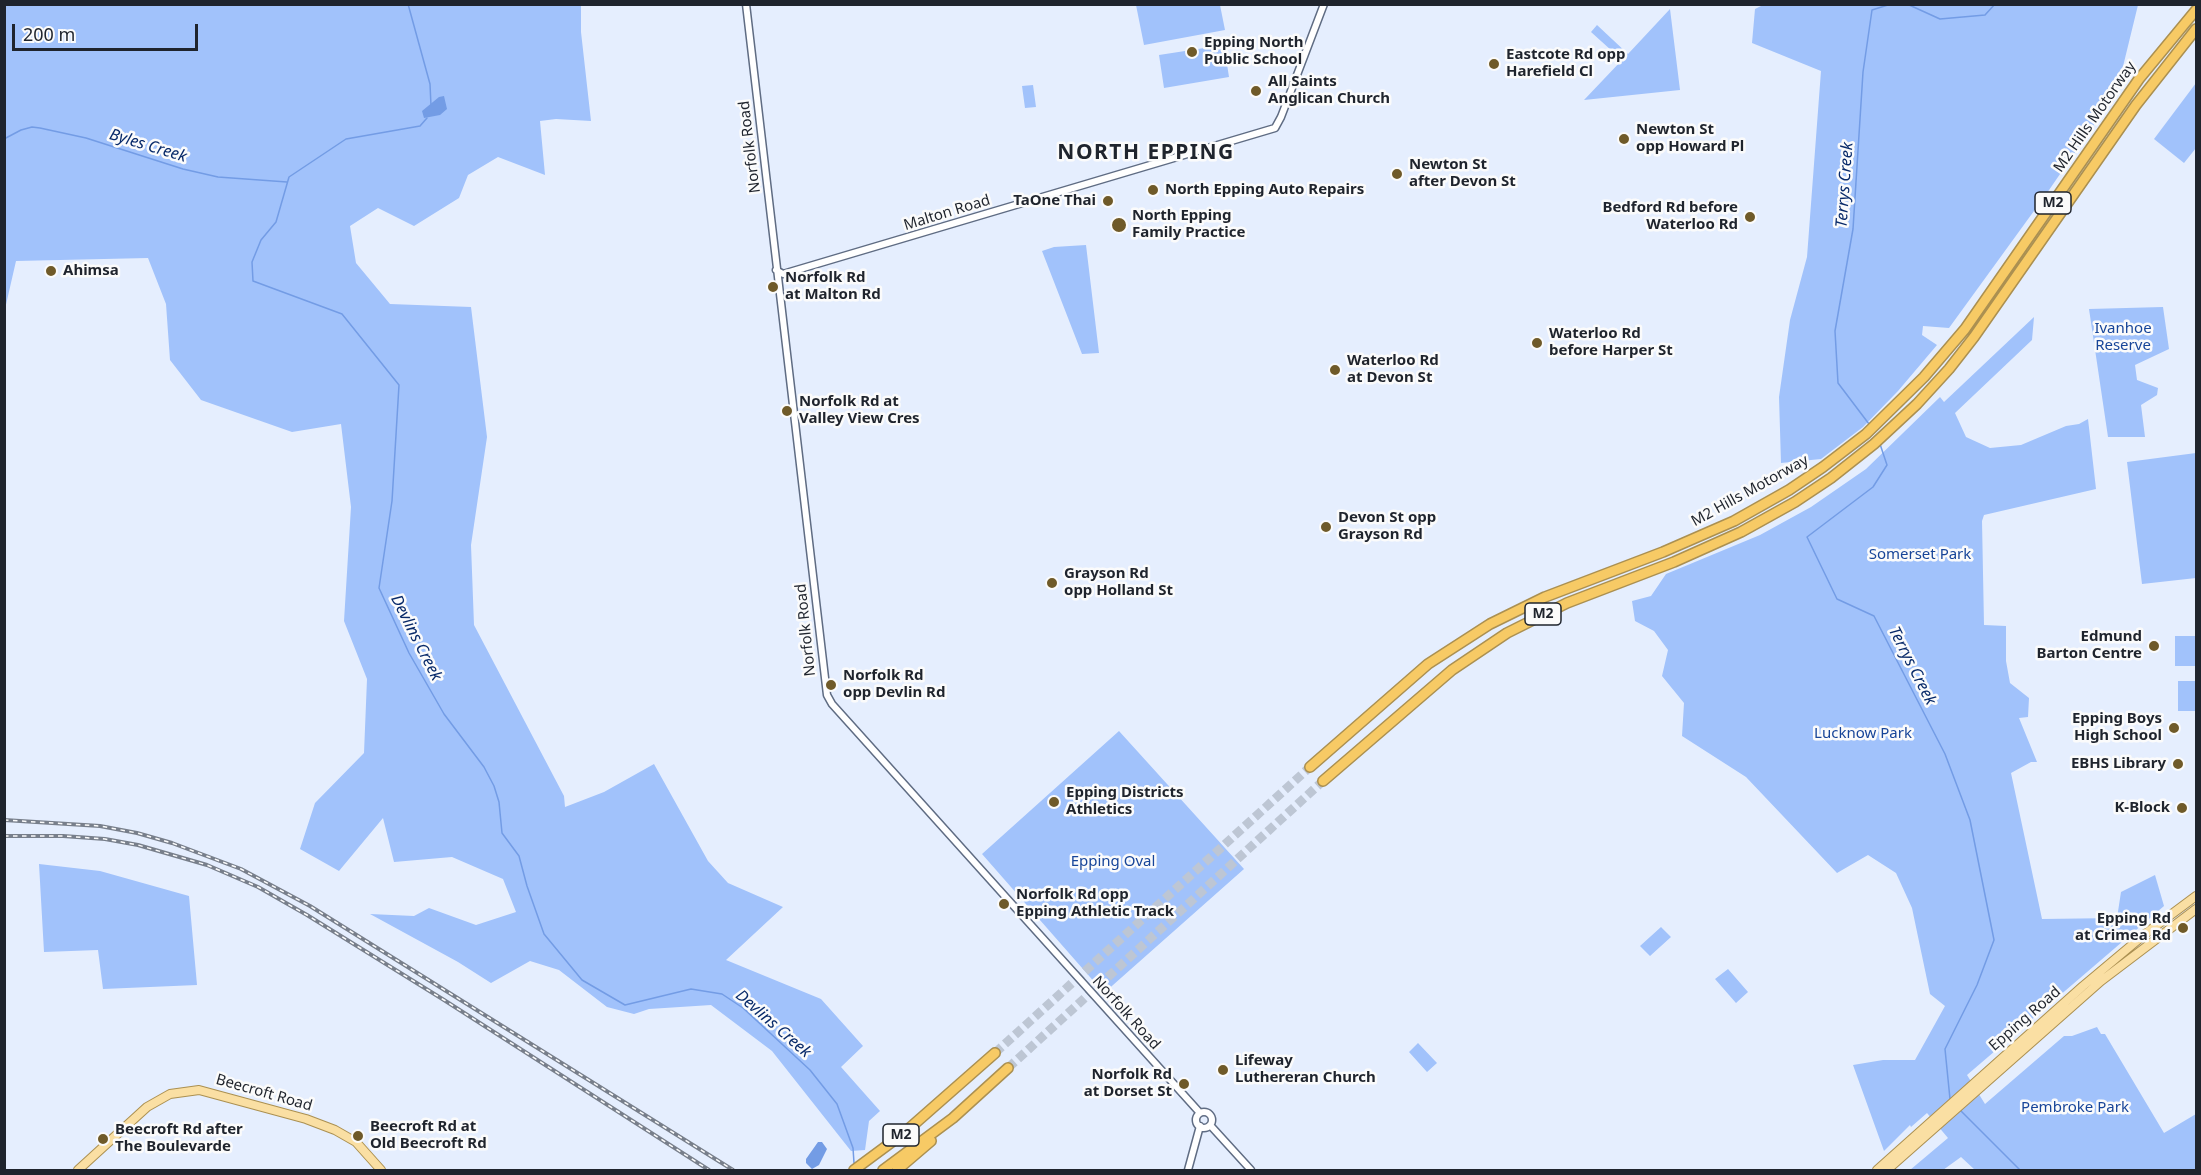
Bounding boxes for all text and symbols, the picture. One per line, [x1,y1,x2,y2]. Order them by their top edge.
scale bar [15,12,201,50]
text: 200 m [23,22,75,46]
place label: Epping North Public School [1204,34,1304,69]
marker: Epping North Public School [1185,45,1199,59]
place label: Eastcote Rd opp Harefield Cl [1506,46,1625,81]
marker: Eastcote Rd opp Harefield Cl [1487,57,1501,71]
street label: M2 Hills Motorway [2050,58,2140,176]
place label: All Saints Anglican Church [1268,73,1390,108]
marker: All Saints Anglican Church [1249,84,1263,98]
street label: Norfolk Road [735,100,765,194]
place label: Newton St opp Howard Pl [1636,121,1744,156]
water label: Byles Creek [107,125,189,167]
marker: Newton St opp Howard Pl [1617,132,1631,146]
district label: NORTH EPPING [1057,140,1235,166]
water label: Terrys Creek [1832,142,1858,228]
place label: Newton St after Devon St [1409,156,1516,191]
marker: Newton St after Devon St [1390,167,1404,181]
place label: North Epping Auto Repairs [1165,181,1364,199]
marker: North Epping Auto Repairs [1146,183,1160,197]
street label: Malton Road [902,191,992,235]
place label: TaOne Thai [1013,192,1096,210]
road number: M2 [2035,192,2071,214]
marker: TaOne Thai [1101,194,1115,208]
place label: Bedford Rd before Waterloo Rd [1602,199,1738,234]
place label: North Epping Family Practice [1132,207,1245,242]
marker: Bedford Rd before Waterloo Rd [1743,210,1757,224]
marker: North Epping Family Practice [1110,216,1128,234]
place label: Ahimsa [63,262,119,280]
marker: Ahimsa [44,264,58,278]
place label: Norfolk Rd at Malton Rd [785,269,881,304]
marker: Norfolk Rd at Malton Rd [766,280,780,294]
park label: Ivanhoe Reserve [2094,320,2152,355]
place label: Waterloo Rd before Harper St [1549,325,1673,360]
marker: Waterloo Rd before Harper St [1530,336,1544,350]
place label: Waterloo Rd at Devon St [1347,352,1439,387]
marker: Waterloo Rd at Devon St [1328,363,1342,377]
place label: Norfolk Rd at Valley View Cres [799,393,920,428]
marker: Norfolk Rd at Valley View Cres [780,404,794,418]
street label: M2 Hills Motorway [1688,451,1812,531]
place label: Devon St opp Grayson Rd [1338,509,1436,544]
marker: Devon St opp Grayson Rd [1319,520,1333,534]
park label: Somerset Park [1869,546,1971,564]
place label: Grayson Rd opp Holland St [1064,565,1173,600]
marker: Grayson Rd opp Holland St [1045,576,1059,590]
street label: Norfolk Road [792,583,820,677]
water label: Devlins Creek [386,592,446,684]
road number: M2 [1525,603,1561,625]
water label: Terrys Creek [1884,624,1940,708]
place label: Edmund Barton Centre [2037,628,2142,663]
marker: Edmund Barton Centre [2147,639,2161,653]
place label: Norfolk Rd opp Devlin Rd [843,667,945,702]
marker: Norfolk Rd opp Devlin Rd [824,678,838,692]
place label: Epping Boys High School [2072,710,2162,745]
marker: Epping Boys High School [2167,721,2181,735]
park label: Lucknow Park [1814,725,1912,743]
place label: EBHS Library [2071,755,2166,773]
marker: EBHS Library [2171,757,2185,771]
place label: Epping Districts Athletics [1066,784,1183,819]
marker: Epping Districts Athletics [1047,795,1061,809]
place label: K-Block [2114,799,2170,817]
marker: K-Block [2175,801,2189,815]
park label: Epping Oval [1071,853,1155,871]
place label: Norfolk Rd opp Epping Athletic Track [1016,886,1174,921]
marker: Norfolk Rd opp Epping Athletic Track [997,897,1011,911]
place label: Epping Rd at Crimea Rd [2075,910,2171,945]
marker: Epping Rd at Crimea Rd [2176,921,2190,935]
street label: Norfolk Road [1088,973,1164,1053]
street label: Epping Road [1985,983,2065,1055]
water label: Devlins Creek [731,986,815,1062]
place label: Lifeway Luthereran Church [1235,1052,1376,1087]
marker: Lifeway Luthereran Church [1216,1063,1230,1077]
place label: Norfolk Rd at Dorset St [1084,1066,1172,1101]
street label: Beecroft Road [214,1071,314,1115]
marker: Norfolk Rd at Dorset St [1177,1077,1191,1091]
park label: Pembroke Park [2021,1099,2129,1117]
place label: Beecroft Rd at Old Beecroft Rd [370,1118,487,1153]
place label: Beecroft Rd after The Boulevarde [115,1121,243,1156]
road number: M2 [883,1124,919,1146]
marker: Beecroft Rd at Old Beecroft Rd [351,1129,365,1143]
marker: Beecroft Rd after The Boulevarde [96,1132,110,1146]

